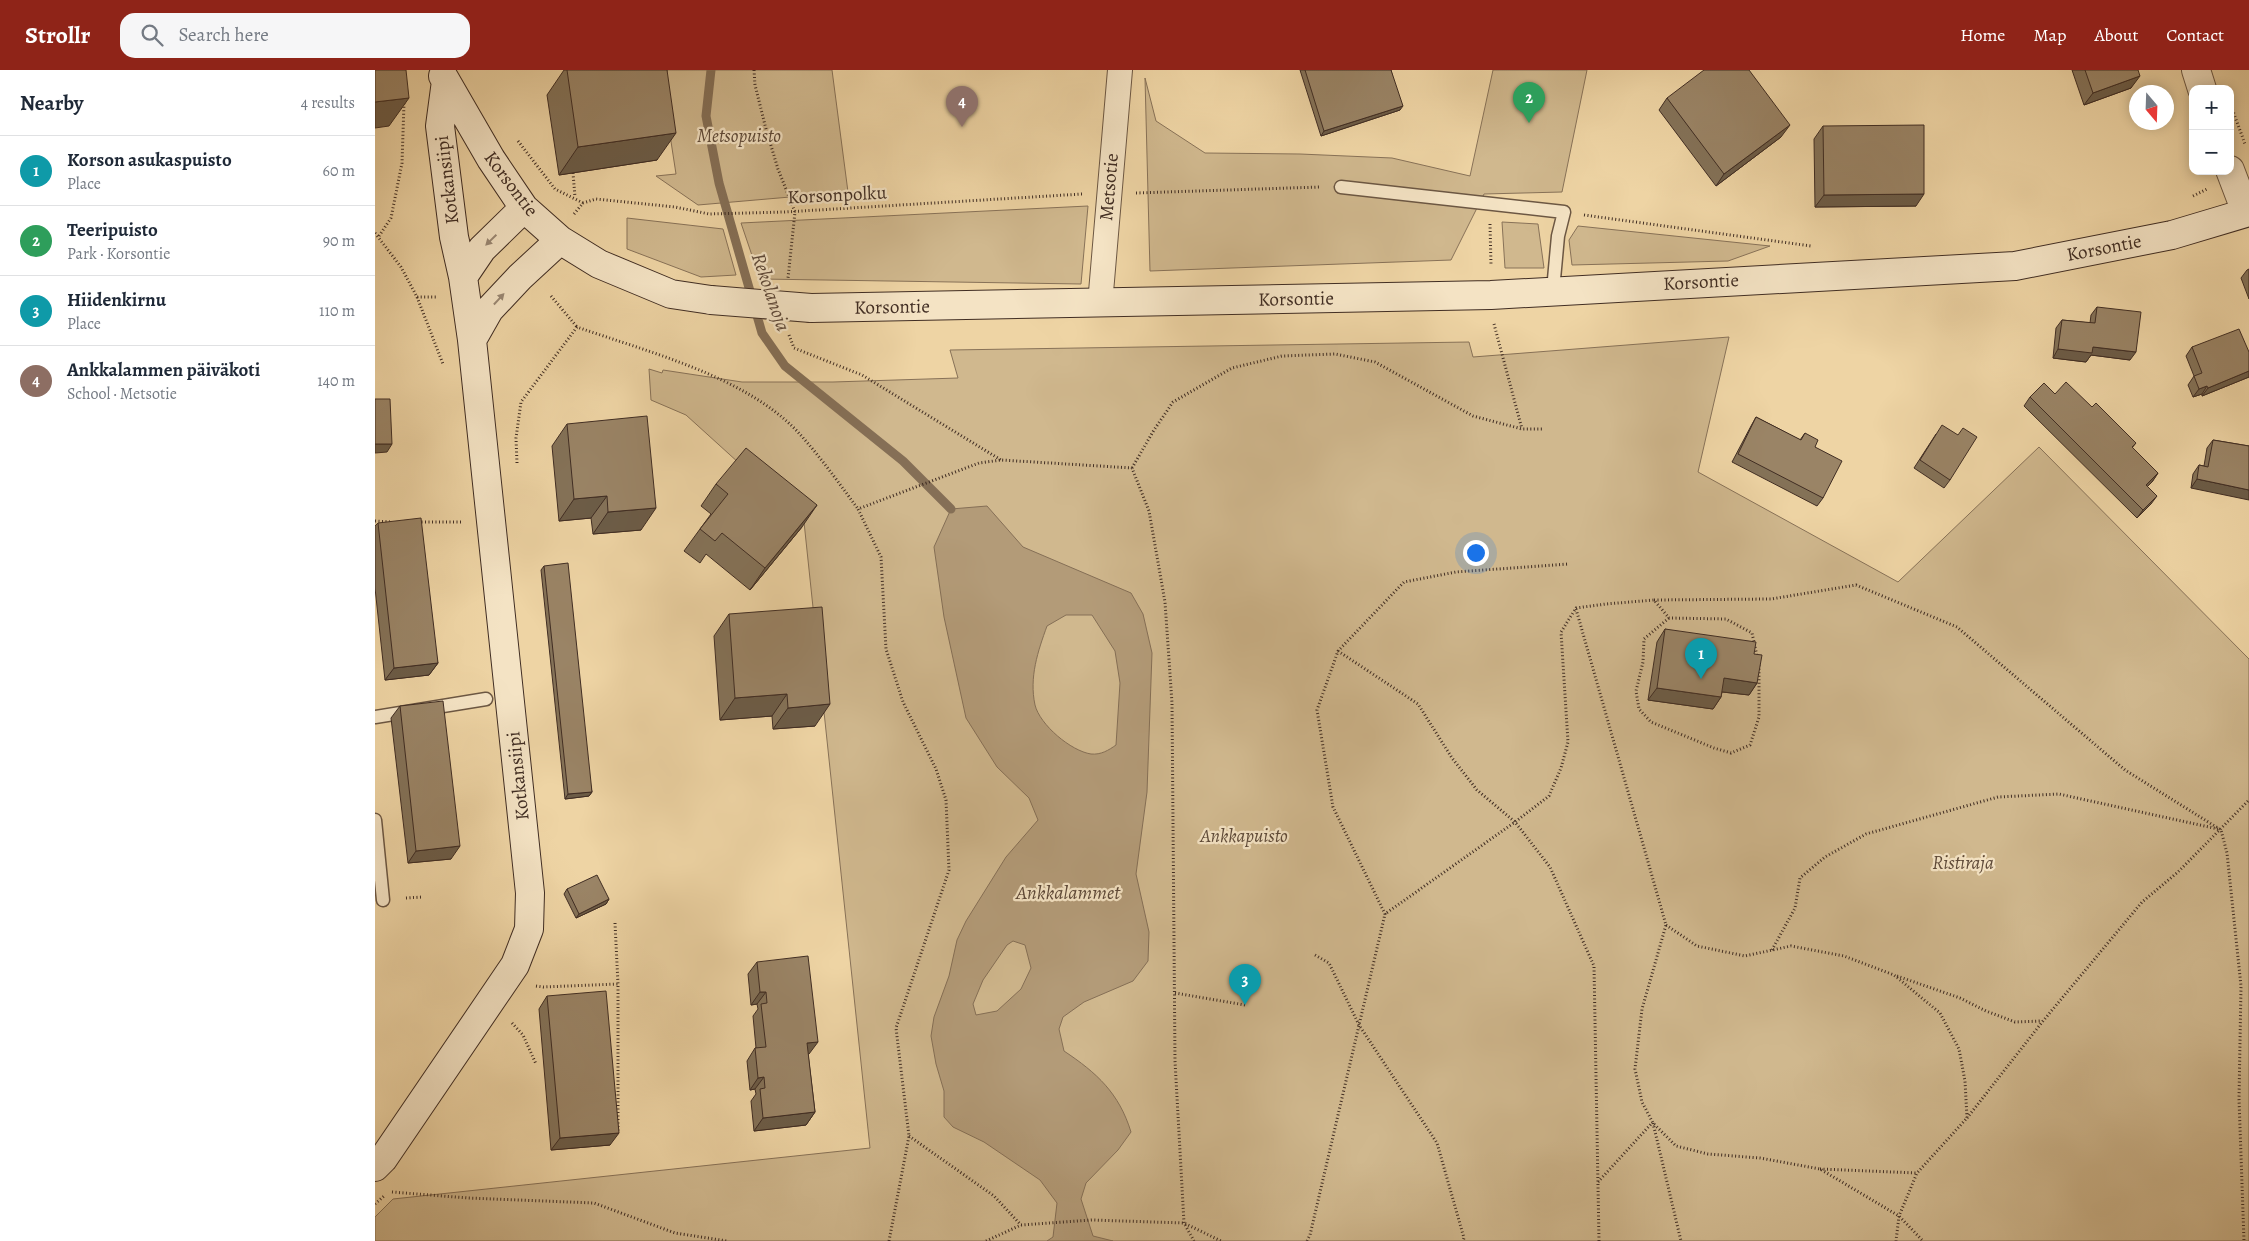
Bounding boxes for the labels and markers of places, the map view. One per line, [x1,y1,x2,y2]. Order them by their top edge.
pin: 2 [1513,82,1545,123]
pin: 4 [946,86,978,127]
pin: 1 [1685,638,1717,679]
pin: 3 [1229,964,1261,1005]

